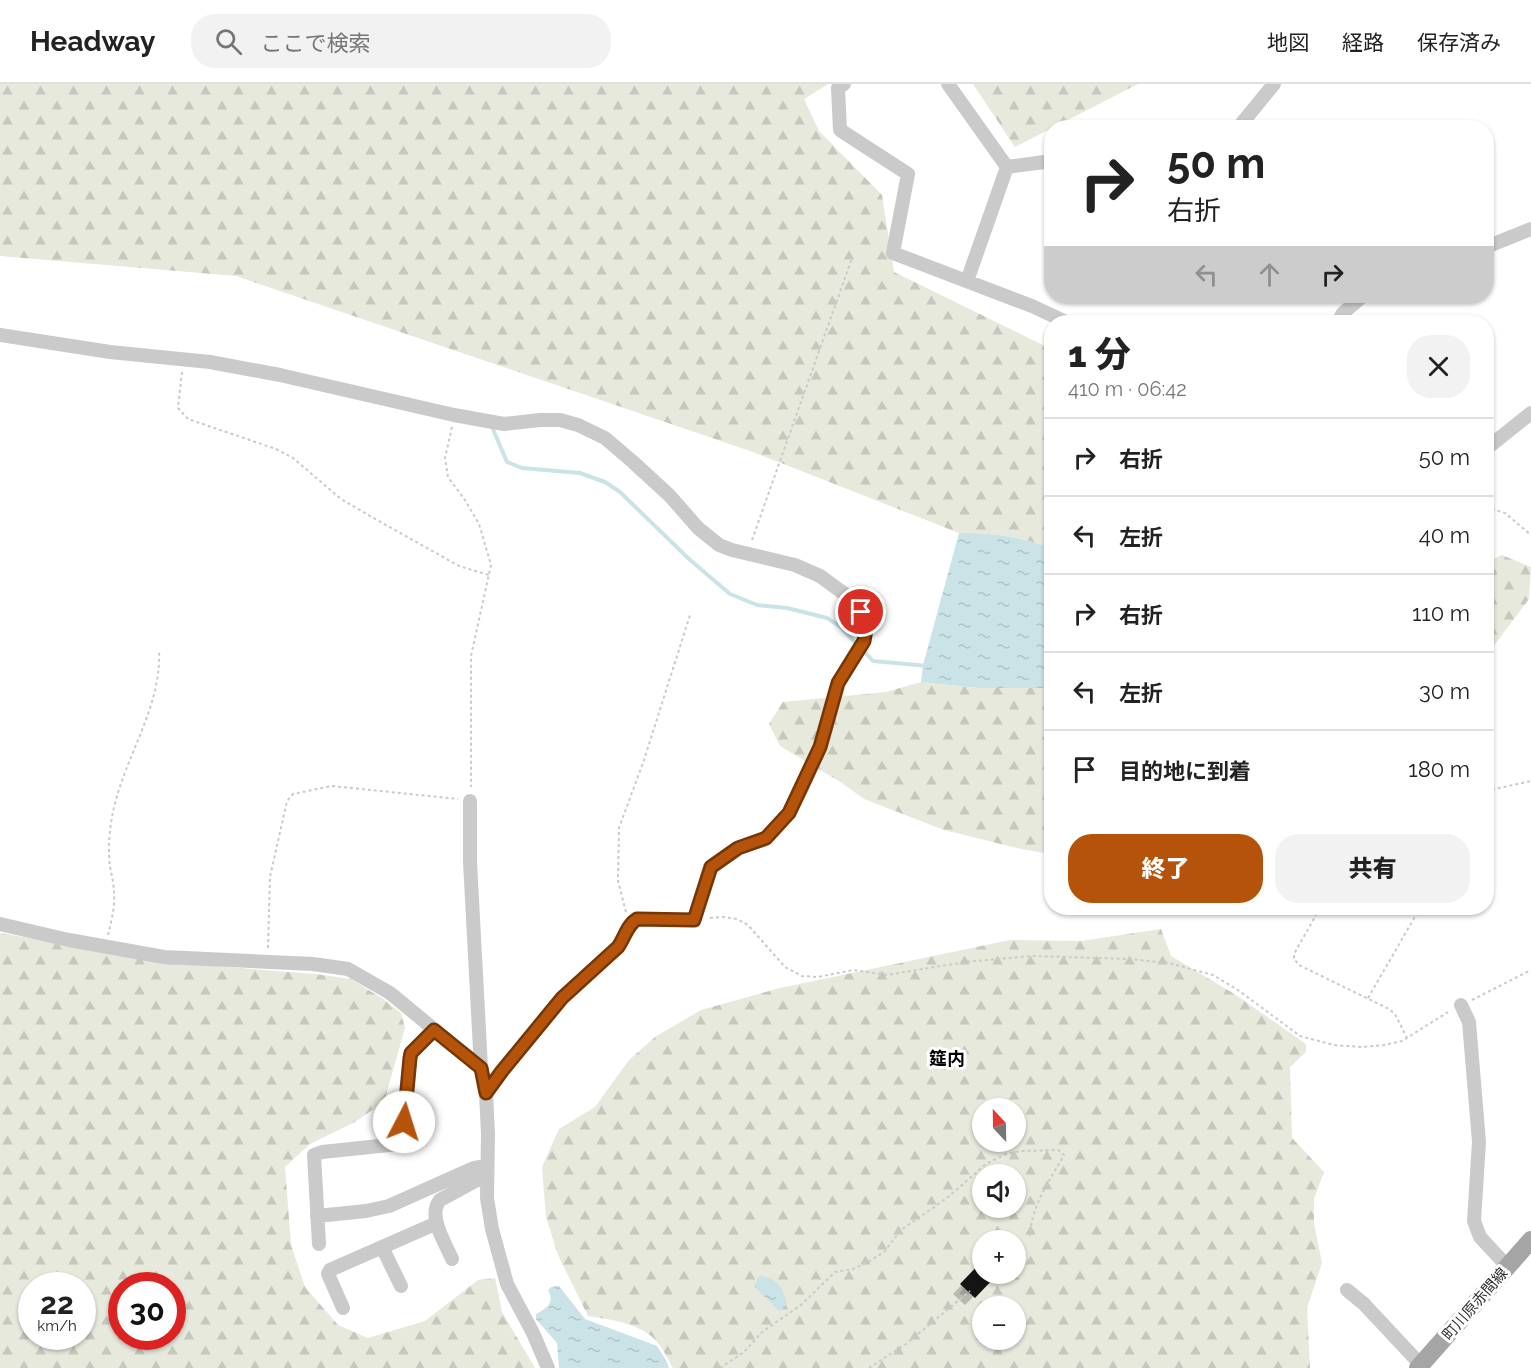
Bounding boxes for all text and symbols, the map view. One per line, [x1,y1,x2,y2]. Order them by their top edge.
search box [191,14,611,68]
text: Headway [30,25,155,58]
icon: search [212,25,245,58]
text: ここで検索 [260,30,371,56]
text: 地図 [1267,30,1309,55]
text: 経路 [1342,30,1384,55]
text: 保存済み [1417,30,1501,55]
text: 50 m [1167,139,1265,188]
icon: right [1068,144,1146,222]
text: 右折 [1167,195,1221,226]
icon: left [1190,258,1223,291]
icon: ahead [1253,258,1286,291]
icon: right [1316,258,1349,291]
text: 1 分 [1068,333,1131,375]
button: close [1407,335,1470,398]
text: 410 m · 06:42 [1068,377,1187,401]
icon: right [1068,441,1101,474]
text: 50 m [1419,444,1470,470]
text: 右折 [1119,446,1163,472]
icon: left [1068,519,1101,552]
text: 40 m [1419,522,1470,548]
text: 左折 [1119,524,1163,550]
pin [835,586,886,637]
icon: arrive [844,595,877,628]
icon: right [1068,597,1101,630]
text: 110 m [1412,600,1470,626]
text: 右折 [1119,602,1163,628]
icon: left [1068,675,1101,708]
text: 30 m [1419,678,1470,704]
text: 左折 [1119,680,1163,706]
icon: arrive [1068,753,1101,786]
text: 180 m [1408,756,1470,782]
text: 目的地に到着 [1119,758,1251,784]
button: 終了 [1068,834,1263,903]
button: 共有 [1275,834,1470,903]
district label: 筵内 [929,1048,965,1069]
position arrow [372,1090,436,1154]
north arrow [972,1098,1026,1152]
map controls [972,1098,1026,1350]
button: sound [972,1164,1026,1218]
button: + [972,1230,1026,1284]
street label: 町川原赤間線 [1439,1264,1511,1344]
speed limit sign: 30 [108,1272,186,1350]
text: 22 [40,1286,74,1321]
button: − [972,1296,1026,1350]
text: km/h [37,1317,77,1335]

